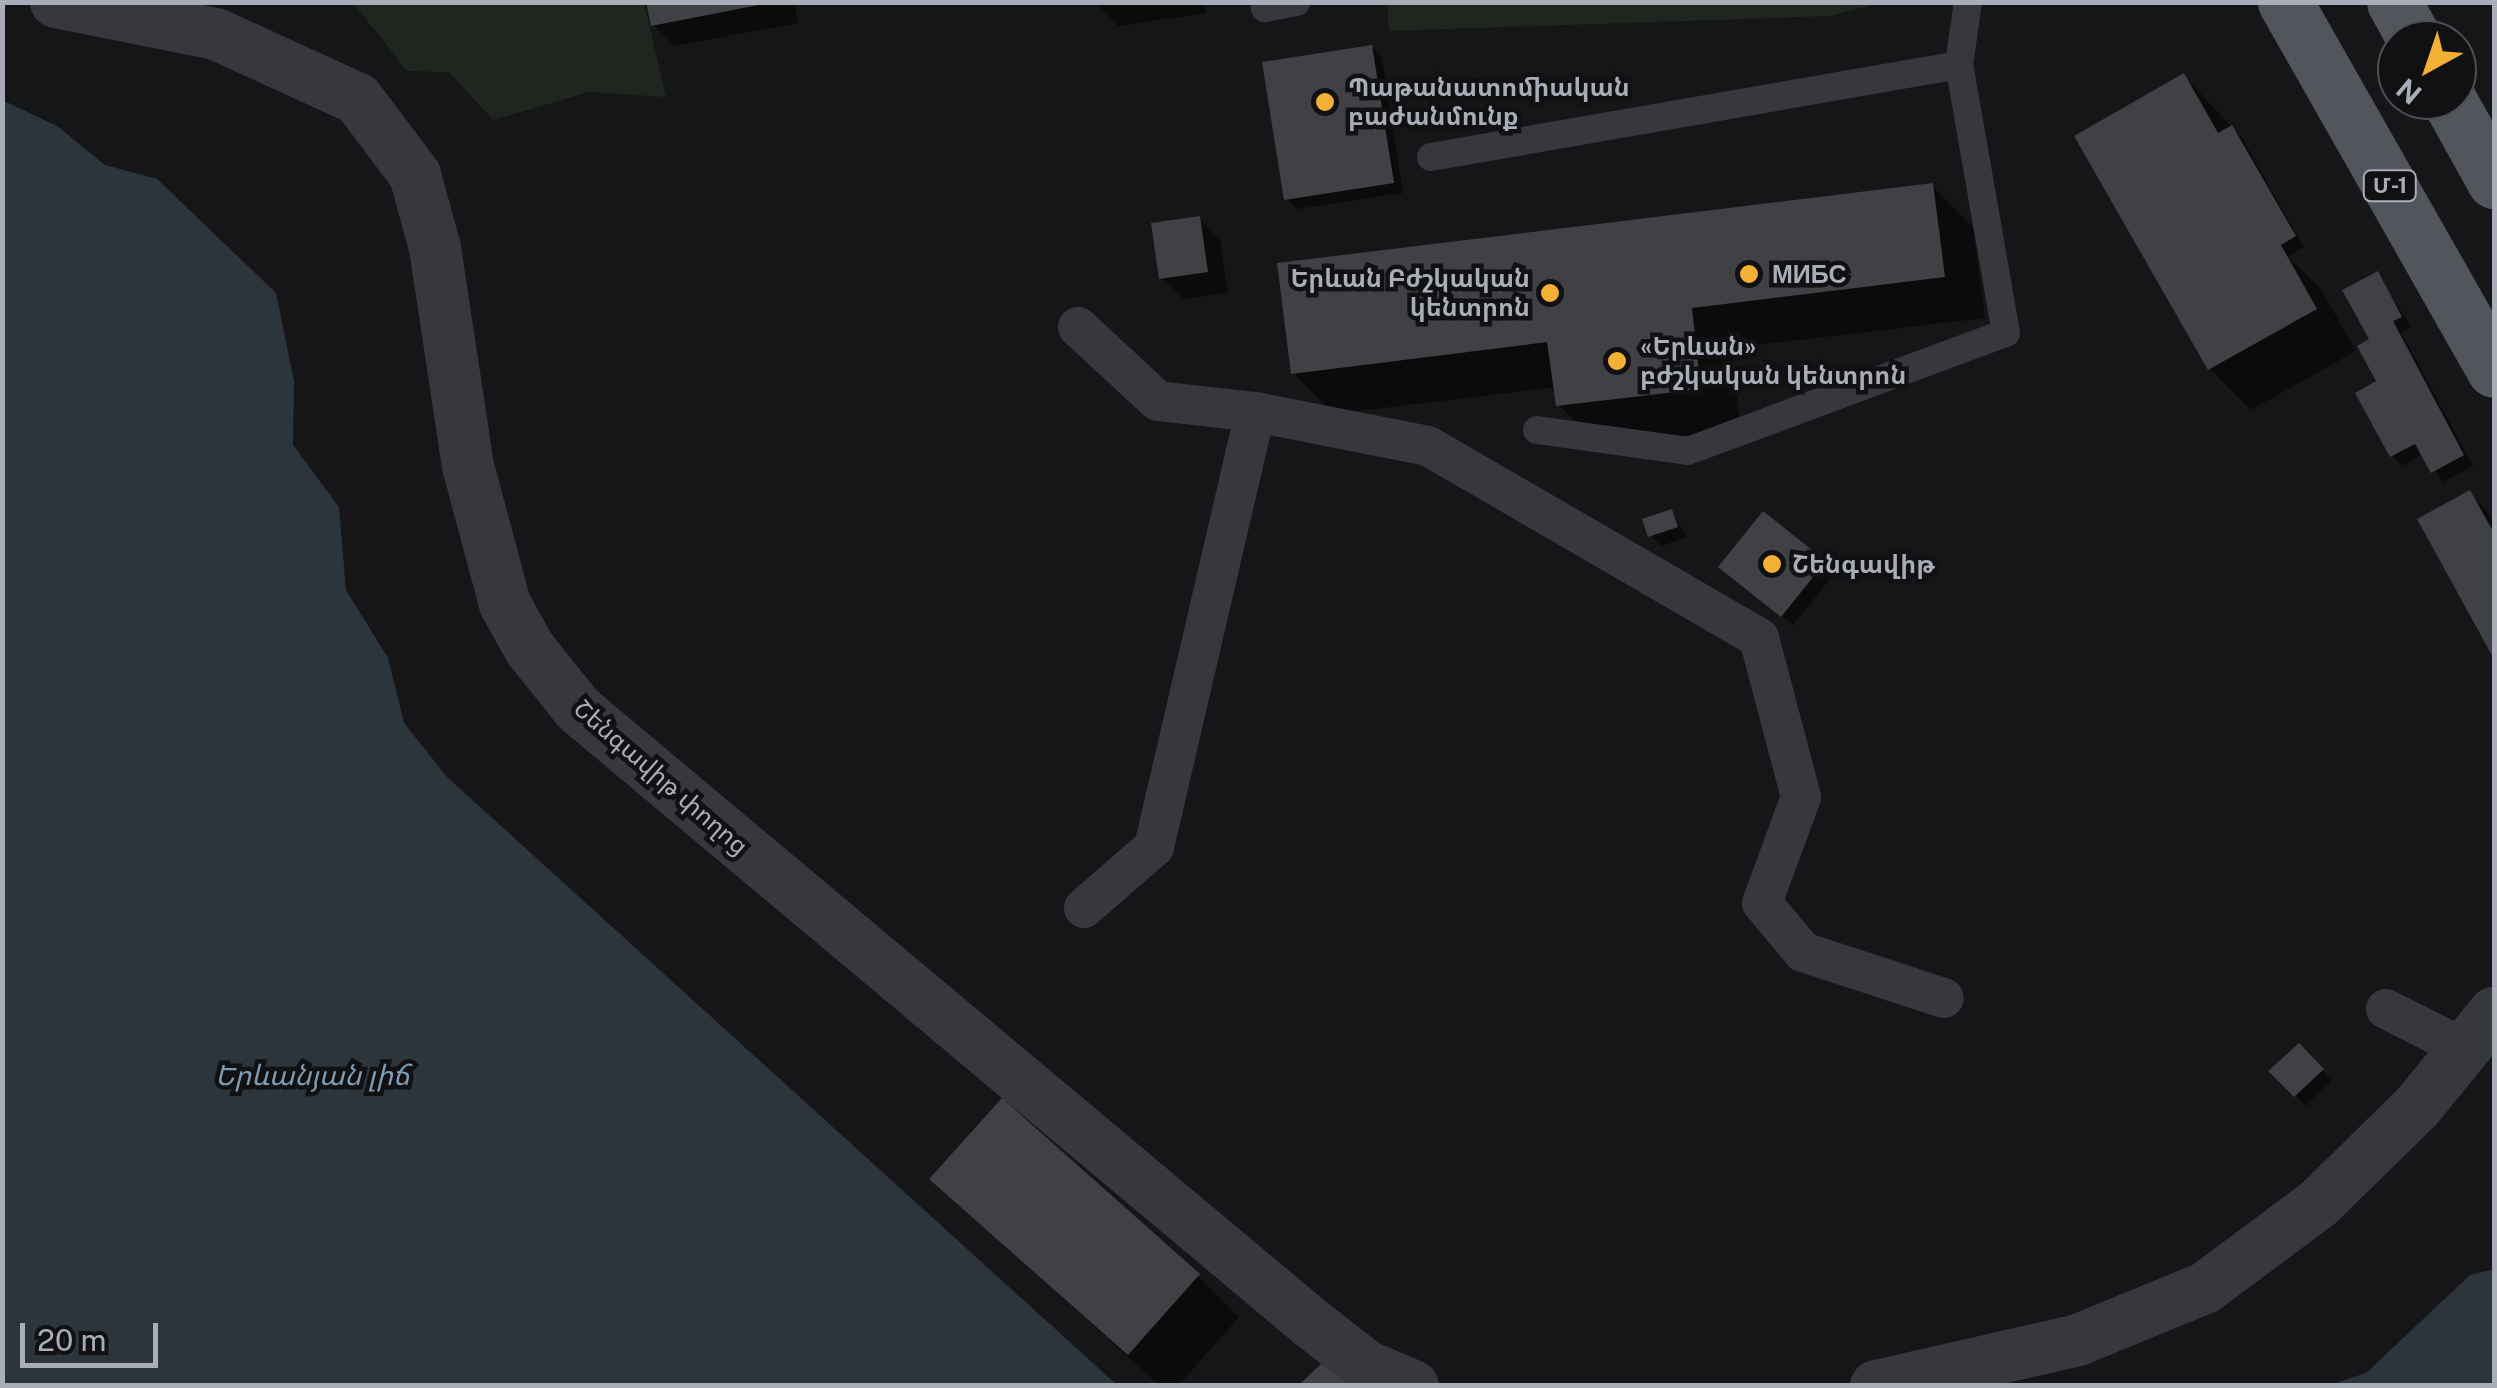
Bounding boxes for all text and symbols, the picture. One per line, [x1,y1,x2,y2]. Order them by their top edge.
north arrow [2377,20,2477,120]
text: N [2390,72,2428,112]
place label: Պաթանատոմիական բաժանմունք [1348,73,1630,132]
marker: Պաթանատոմիական բաժանմունք [1312,89,1338,115]
road number: Մ-1 [2362,169,2418,203]
place label: МИБС [1772,259,1846,289]
marker: МИБС [1736,261,1762,287]
place label: Երևան Բժշկական կենտրոն [1290,264,1530,323]
marker: Երևան Բժշկական կենտրոն [1539,282,1561,304]
place label: «Երևան» բժշկական կենտրոն [1640,332,1906,391]
marker: «Երևան» բժշկական կենտրոն [1604,348,1630,374]
place label: Շենգավիթ [1792,549,1935,579]
marker: Շենգավիթ [1761,553,1783,575]
street label: Շենգավիթ փողոց [568,693,754,861]
water label: Երևանյան լիճ [215,1058,409,1092]
scale bar [25,1303,162,1365]
text: 20 m [37,1322,106,1358]

